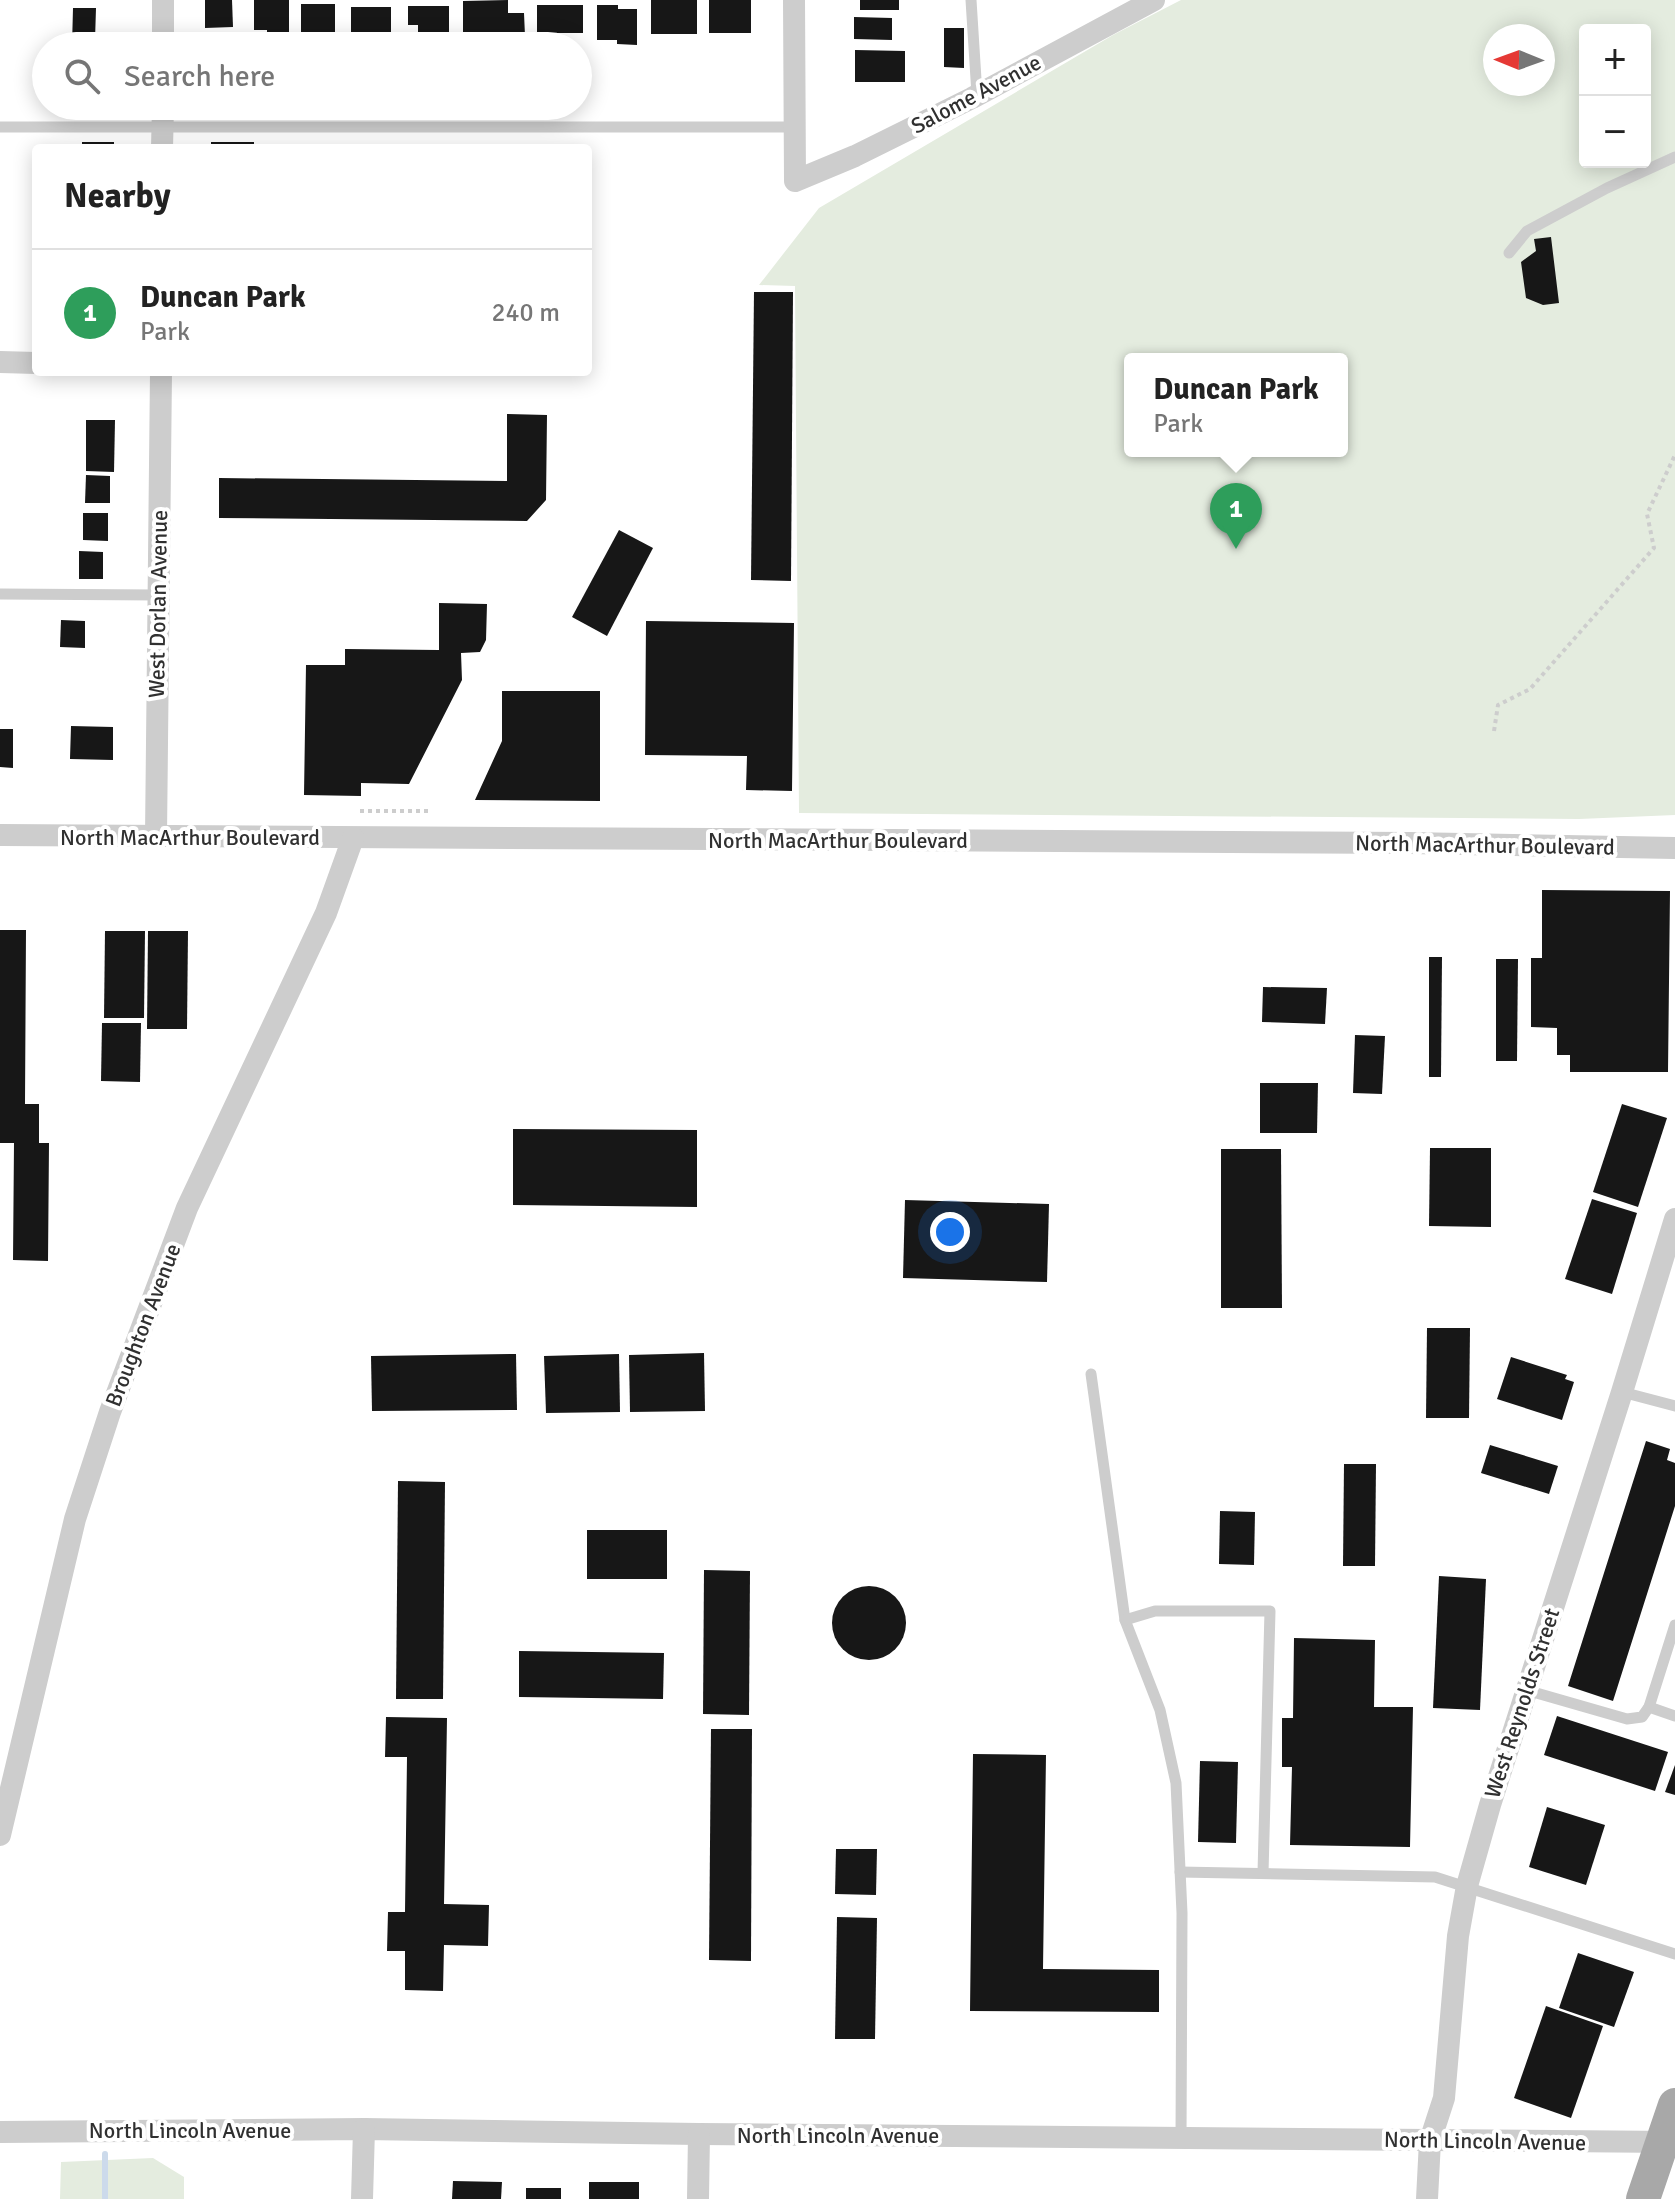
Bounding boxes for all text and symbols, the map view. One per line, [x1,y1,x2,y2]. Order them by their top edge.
north arrow [1483,24,1555,96]
map controls [1579,24,1651,168]
button: + [1579,24,1651,96]
search box [32,32,592,120]
street label: Salome Avenue [906,48,1046,140]
icon: search [60,54,104,98]
text: Search here [124,58,275,95]
button: − [1579,96,1651,168]
text: Nearby [64,175,171,217]
text: Duncan Park [140,279,306,316]
text: 1 [83,297,97,329]
text: 240 m [491,297,560,329]
text: Park [140,316,190,348]
popup [1124,353,1348,457]
text: Duncan Park [1153,371,1319,408]
text: Park [1153,408,1203,440]
pin: 1 [1210,483,1262,549]
street label: West Dorlan Avenue [143,510,173,698]
street label: North MacArthur Boulevard [60,824,320,851]
street label: North MacArthur Boulevard [708,827,968,854]
street label: North MacArthur Boulevard [1355,829,1615,861]
your location [930,1212,970,1252]
street label: Broughton Avenue [100,1240,186,1410]
street label: West Reynolds Street [1479,1604,1566,1801]
street label: North Lincoln Avenue [89,2117,291,2144]
street label: North Lincoln Avenue [737,2122,939,2149]
street label: North Lincoln Avenue [1384,2126,1586,2156]

